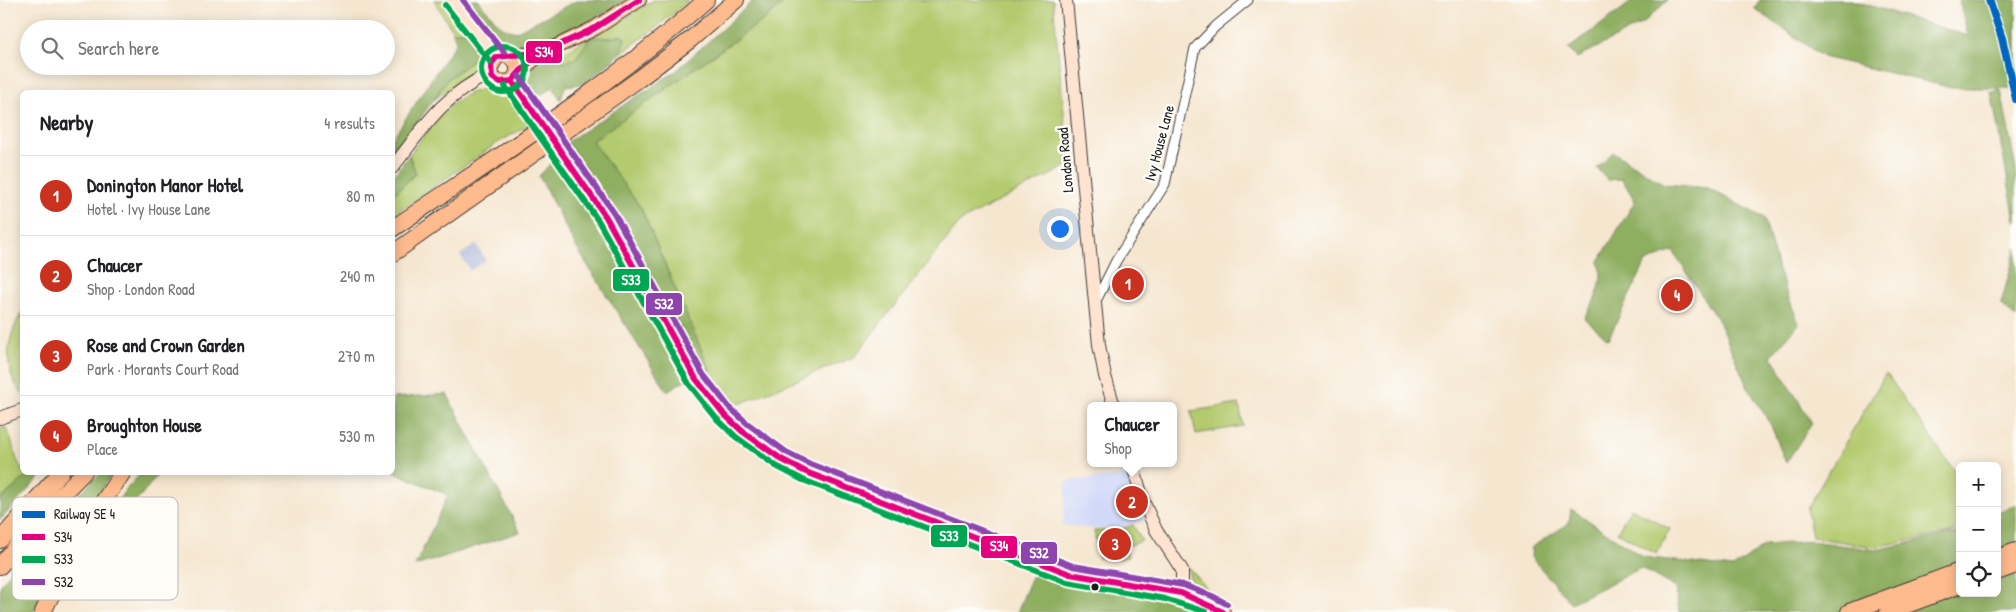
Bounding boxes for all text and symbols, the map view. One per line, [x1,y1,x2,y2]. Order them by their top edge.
search box [20,20,395,75]
icon: search [38,34,66,62]
text: Search here [78,35,159,61]
line badge: S34 [525,40,563,64]
text: S34 [535,42,554,61]
street label: Ivy House Lane [1139,103,1179,183]
text: Nearby [40,108,93,137]
text: 4 results [324,112,375,134]
street label: London Road [1052,127,1078,193]
text: Donington Manor Hotel [87,172,243,198]
text: 1 [53,185,59,207]
text: 80 m [346,185,375,207]
text: Hotel · Ivy House Lane [87,198,211,220]
your location [1047,216,1073,242]
text: Chaucer [87,252,143,278]
text: 2 [52,265,60,287]
text: 240 m [340,265,375,287]
pin: 1 [1112,265,1144,303]
line badge: S33 [612,268,650,292]
text: S33 [622,270,641,289]
pin: 4 [1661,276,1693,314]
text: Shop · London Road [87,278,194,300]
line badge: S32 [645,292,683,316]
text: S32 [654,294,674,313]
text: Rose and Crown Garden [87,332,245,358]
text: 3 [52,345,60,367]
text: 270 m [338,345,375,367]
text: Park · Morants Court Road [87,358,239,380]
popup [1087,402,1177,467]
text: Chaucer [1104,411,1160,437]
text: Broughton House [87,412,202,438]
text: 4 [53,425,59,447]
text: 530 m [339,425,375,447]
text: Shop [1104,437,1132,459]
text: Place [87,438,118,460]
map controls [1956,462,2001,597]
button: + [1956,462,2001,507]
pin: 2 [1116,483,1148,521]
legend [12,497,178,600]
text: Railway SE 4 [54,504,115,524]
button: − [1956,507,2001,552]
line badge: S33 [930,524,968,548]
pin: 3 [1099,525,1131,563]
text: S33 [940,526,959,545]
text: S34 [54,527,72,546]
line badge: S34 [980,535,1018,559]
text: S34 [990,536,1009,555]
line badge: S32 [1020,541,1058,565]
text: S32 [1029,543,1049,562]
text: S33 [54,549,73,568]
button: locate [1956,552,2001,597]
text: S32 [54,572,74,591]
unlabelled marker [1090,582,1100,592]

